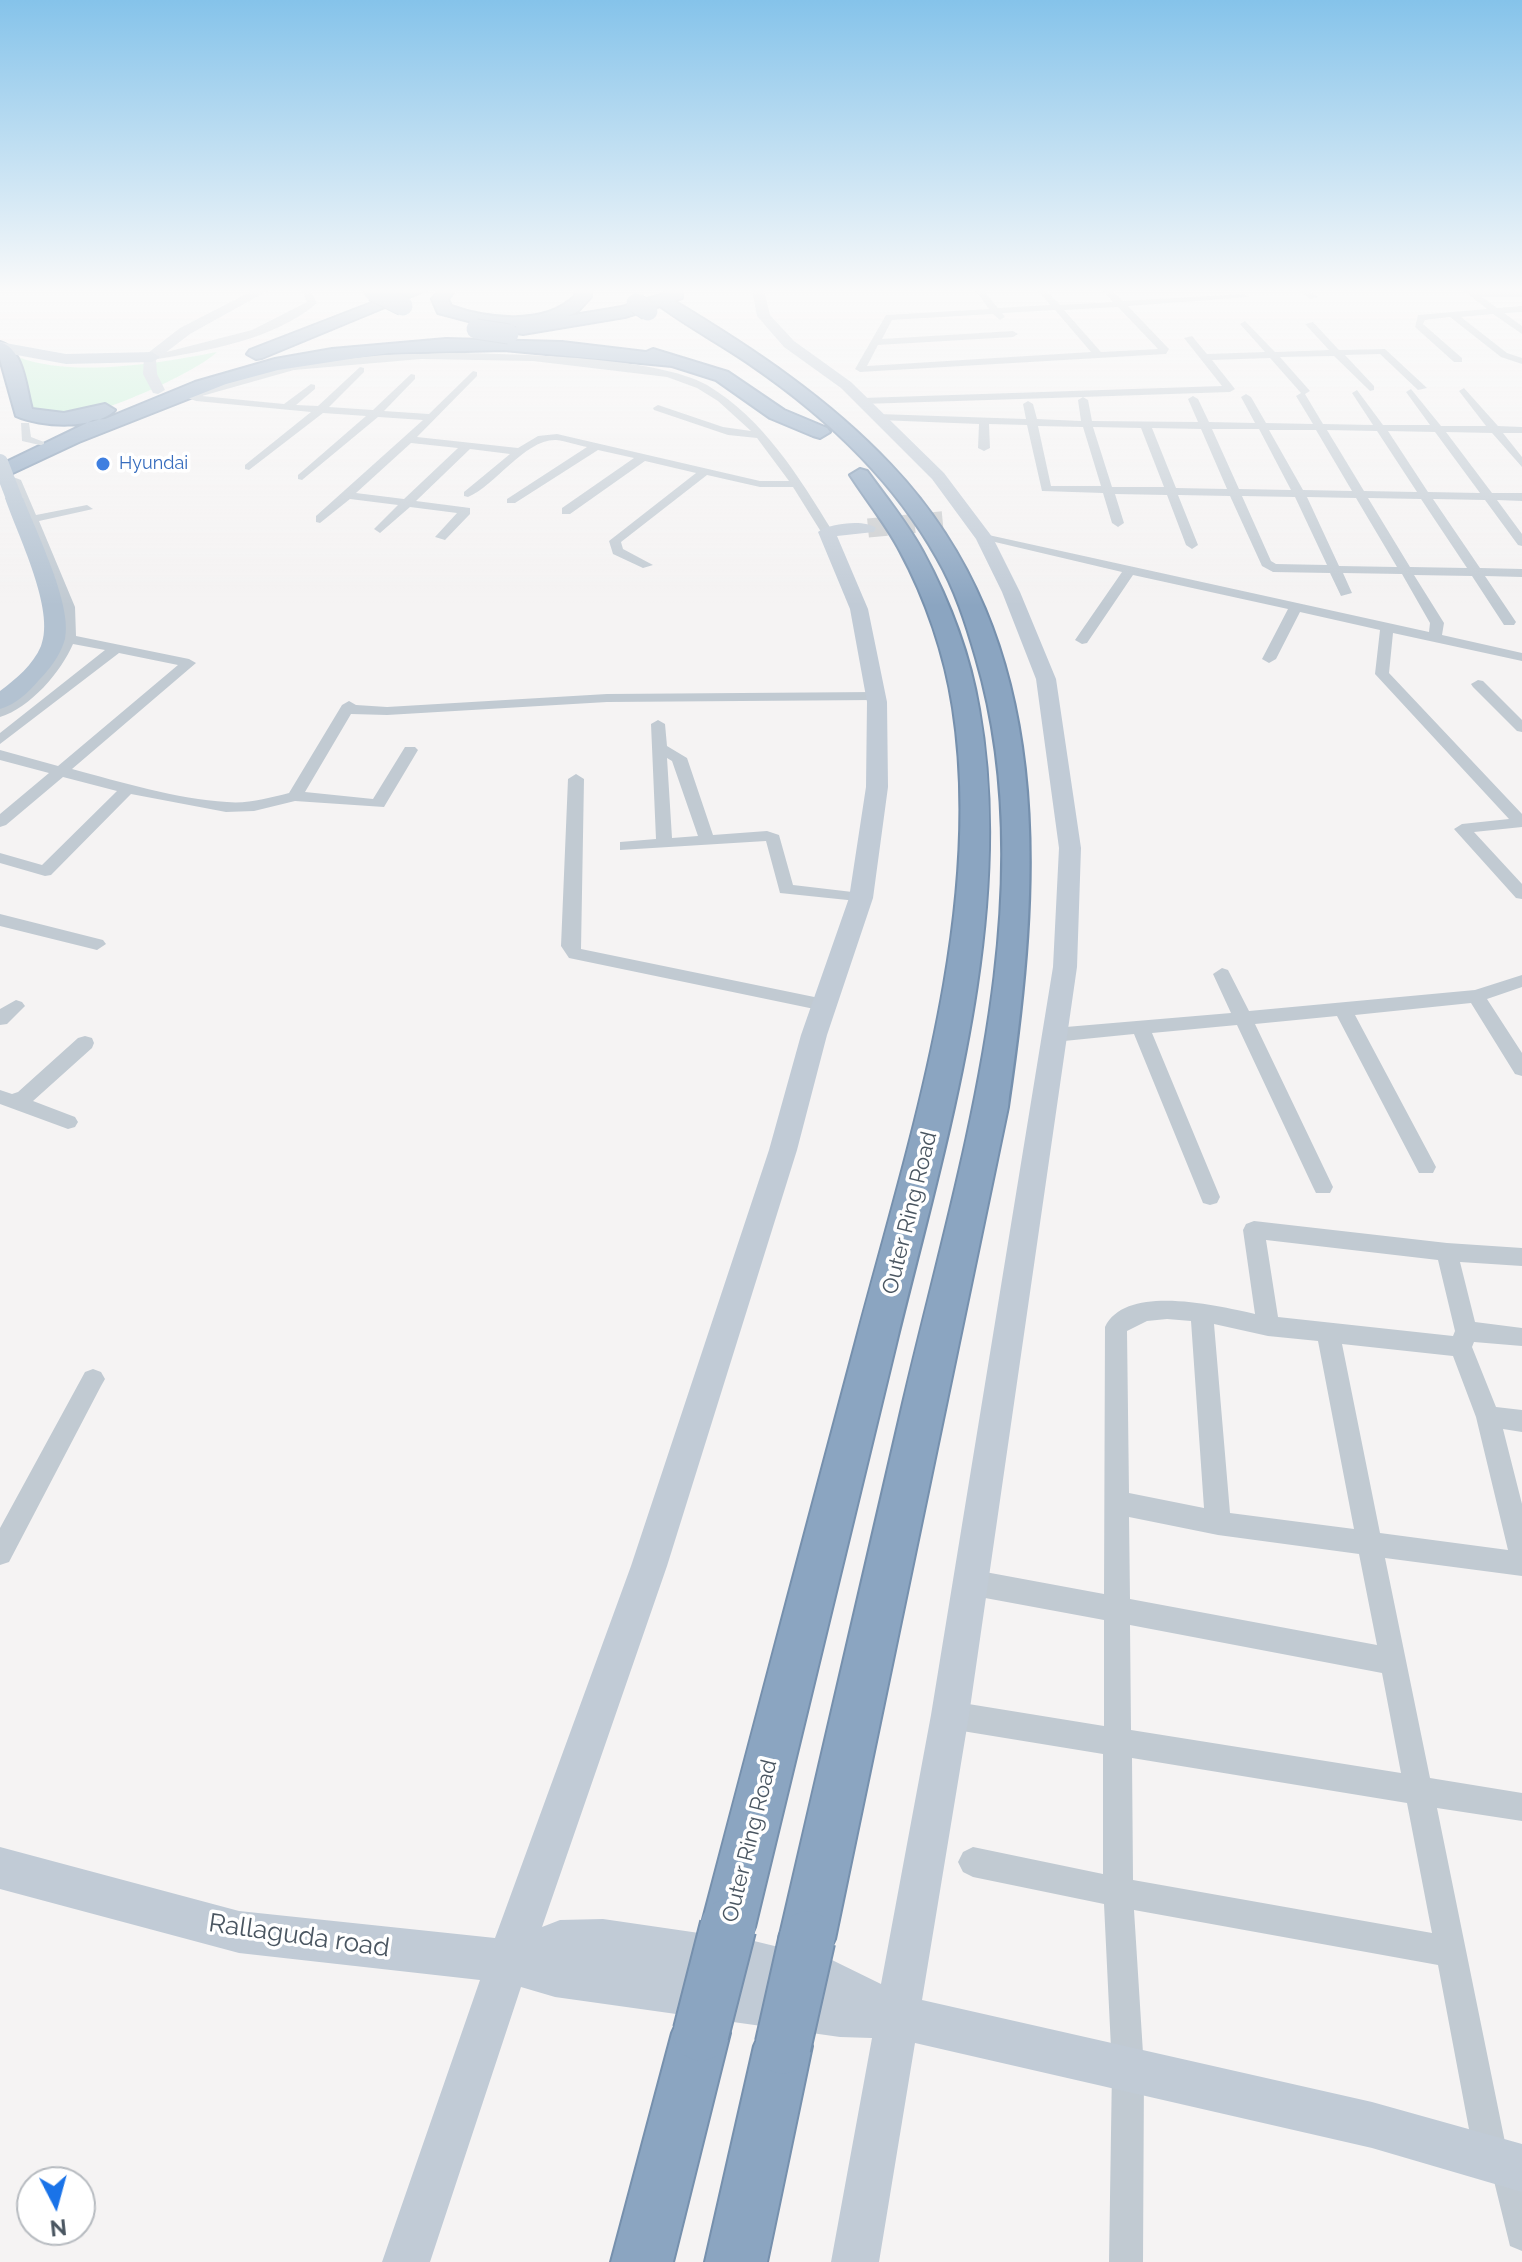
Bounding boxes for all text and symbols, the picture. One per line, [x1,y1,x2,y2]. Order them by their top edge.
place label: Hyundai [119,453,188,475]
marker: Hyundai [94,455,112,473]
street label: Outer Ring Road [877,1129,943,1297]
street label: Outer Ring Road [717,1757,783,1925]
street label: Rallaguda road [207,1908,391,1964]
north arrow [16,2166,96,2246]
text: N [49,2214,68,2242]

